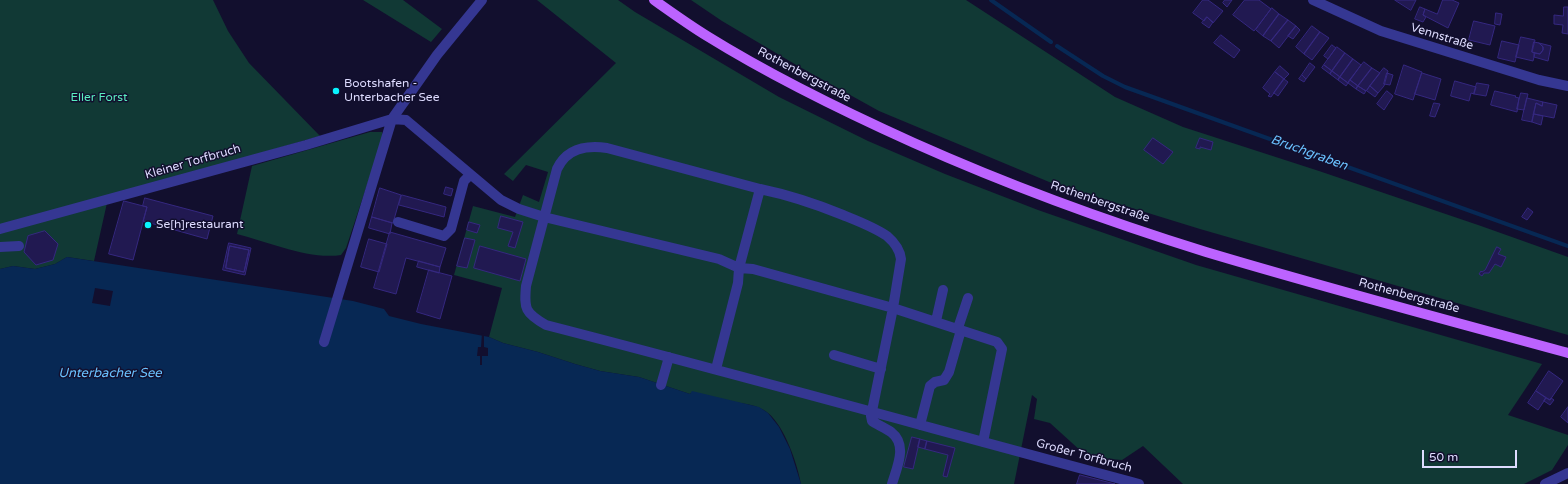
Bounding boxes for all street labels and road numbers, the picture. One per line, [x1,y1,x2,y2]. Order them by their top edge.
street label: Vennstraße [1409,21,1475,53]
street label: Rothenbergstraße [755,44,853,106]
street label: Kleiner Torfbruch [144,141,242,183]
street label: Rothenbergstraße [1049,178,1151,226]
street label: Rothenbergstraße [1357,276,1461,316]
street label: Großer Torfbruch [1034,436,1134,476]

